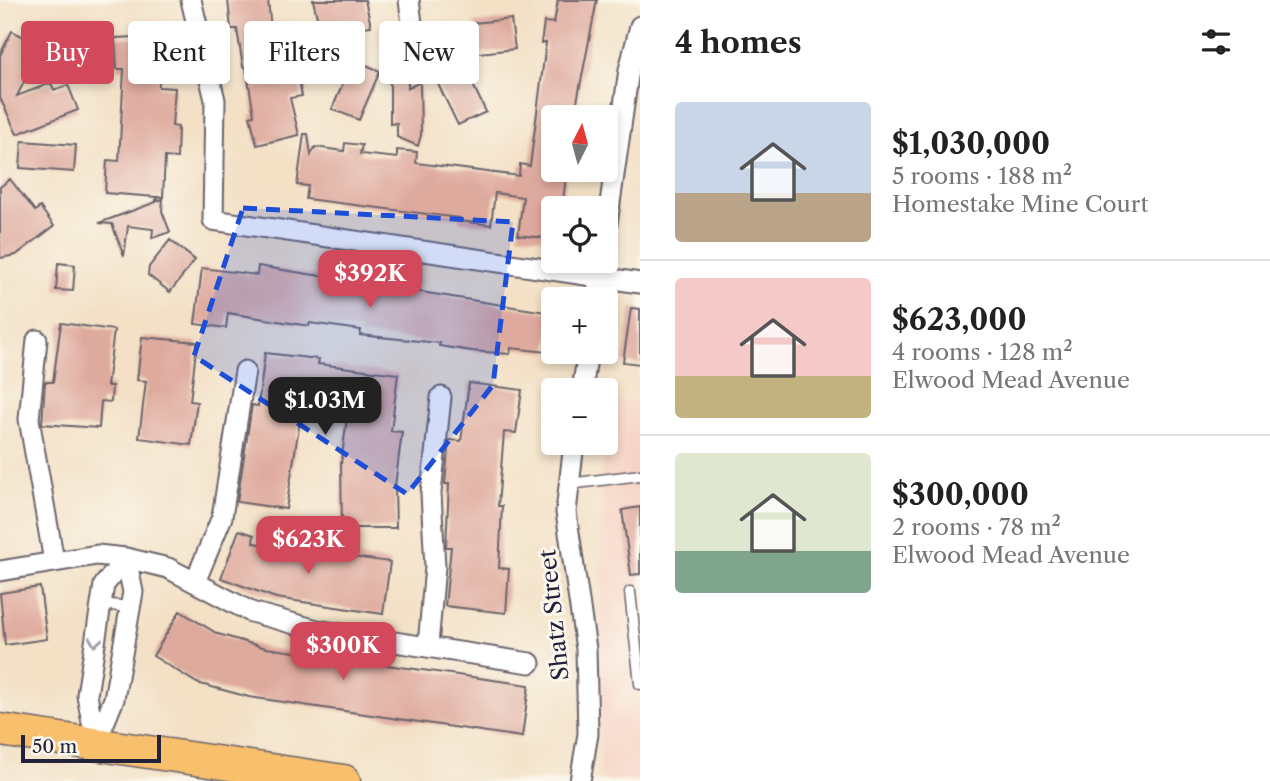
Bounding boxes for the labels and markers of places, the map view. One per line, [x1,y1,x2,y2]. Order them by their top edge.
pin: $392K [321,250,419,310]
pin: $1.03M [268,378,382,437]
pin: $623K [259,516,357,576]
pin: $300K [294,622,392,682]

